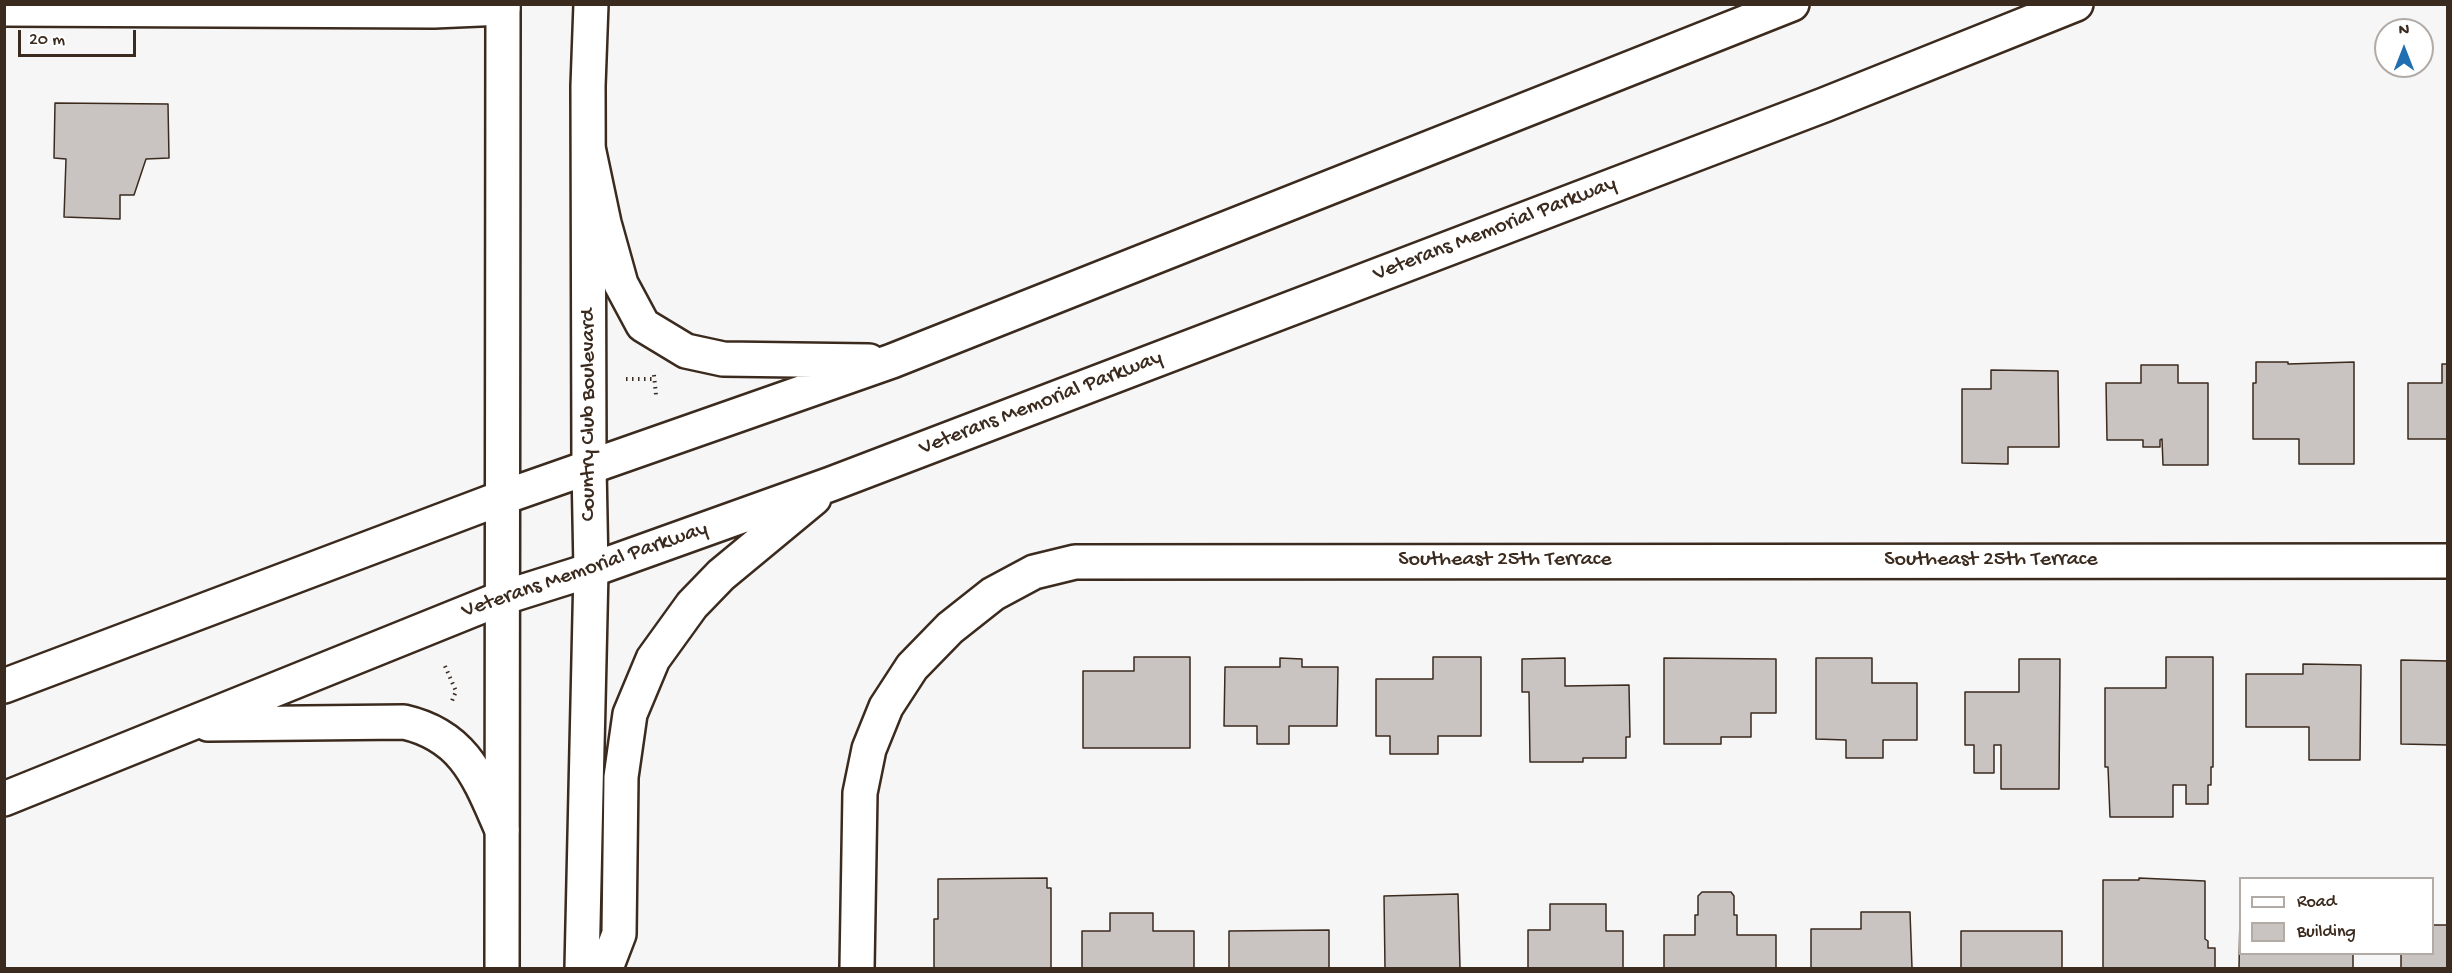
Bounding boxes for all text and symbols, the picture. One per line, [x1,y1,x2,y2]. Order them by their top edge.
scale bar [21,18,140,56]
north arrow [2374,18,2434,78]
text: N [2399,22,2409,41]
text: 20 m [29,30,65,51]
street label: Veterans Memorial Parkway [1370,171,1620,289]
street label: Country Club Boulevard [577,309,603,521]
street label: Veterans Memorial Parkway [916,345,1166,463]
street label: Veterans Memorial Parkway [459,516,711,626]
street label: Southeast 25th Terrace [1398,548,1612,574]
street label: Southeast 25th Terrace [1884,548,2098,574]
legend [2239,877,2434,955]
text: Road [2297,892,2336,913]
text: Building [2297,922,2356,943]

